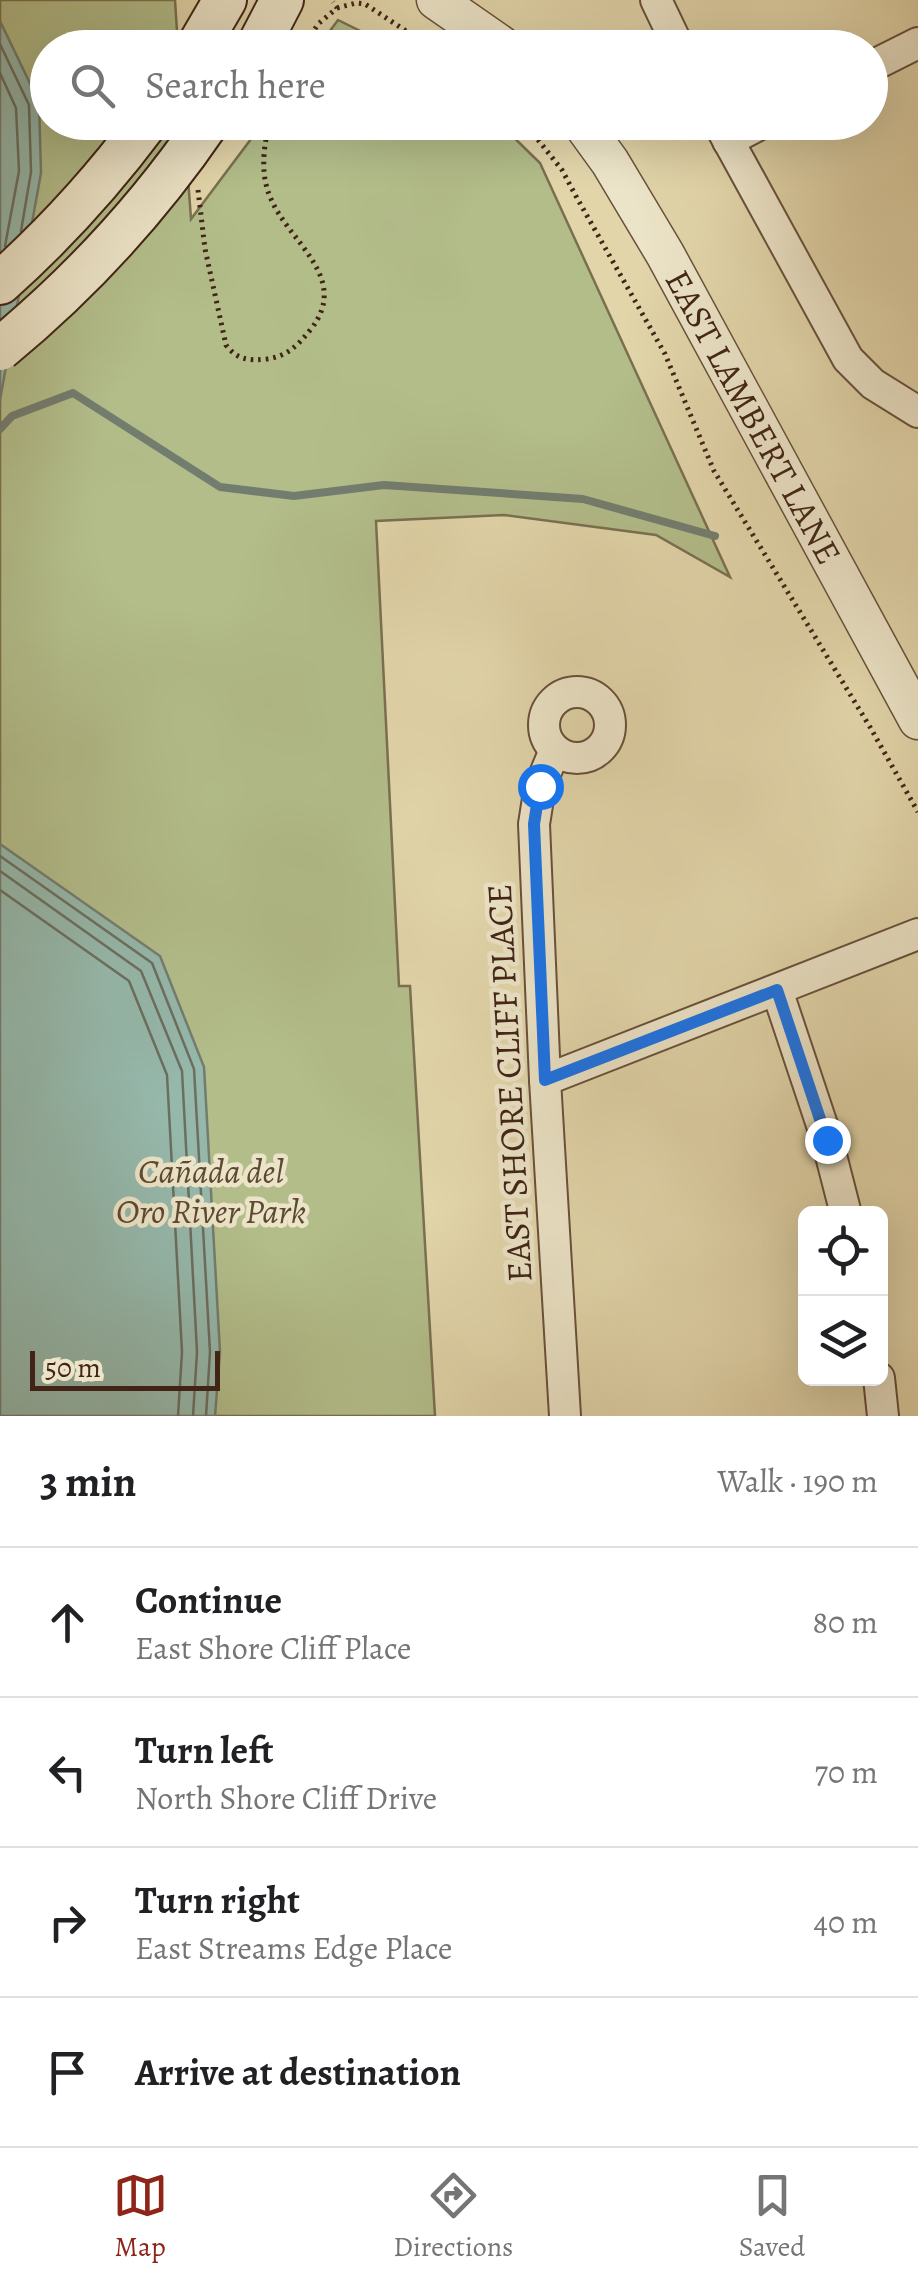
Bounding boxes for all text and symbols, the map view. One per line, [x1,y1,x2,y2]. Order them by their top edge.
search box [30,30,888,140]
icon: search [65,58,120,113]
text: Search here [145,59,326,111]
street label: EAST LAMBERT LANE [654,261,853,573]
route start [518,764,564,810]
street label: EAST SHORE CLIFF PLACE [475,883,543,1283]
route end [805,1118,851,1164]
park label: Cañada del Oro River Park [116,1147,306,1235]
map controls [798,1206,888,1386]
button: locate [798,1206,888,1296]
button: layers [798,1296,888,1386]
scale bar [30,1346,220,1390]
text: 50 m [45,1349,101,1387]
text: 3 min [40,1453,136,1510]
text: Walk · 190 m [718,1459,878,1503]
text: Continue [135,1574,282,1626]
icon: ahead [40,1595,95,1650]
text: 80 m [812,1600,878,1644]
text: East Shore Cliff Place [135,1626,411,1670]
text: Turn left [135,1724,274,1776]
icon: left [40,1745,95,1800]
text: 70 m [815,1750,878,1794]
text: North Shore Cliff Drive [135,1776,437,1820]
text: Turn right [135,1874,300,1926]
icon: right [40,1895,95,1950]
text: 40 m [813,1900,878,1944]
text: East Streams Edge Place [135,1926,452,1970]
icon: arrive [40,2045,95,2100]
text: Arrive at destination [135,2046,461,2098]
tab: Map [113,2168,168,2266]
tab: Directions [393,2168,513,2266]
tab: Saved [739,2168,805,2266]

